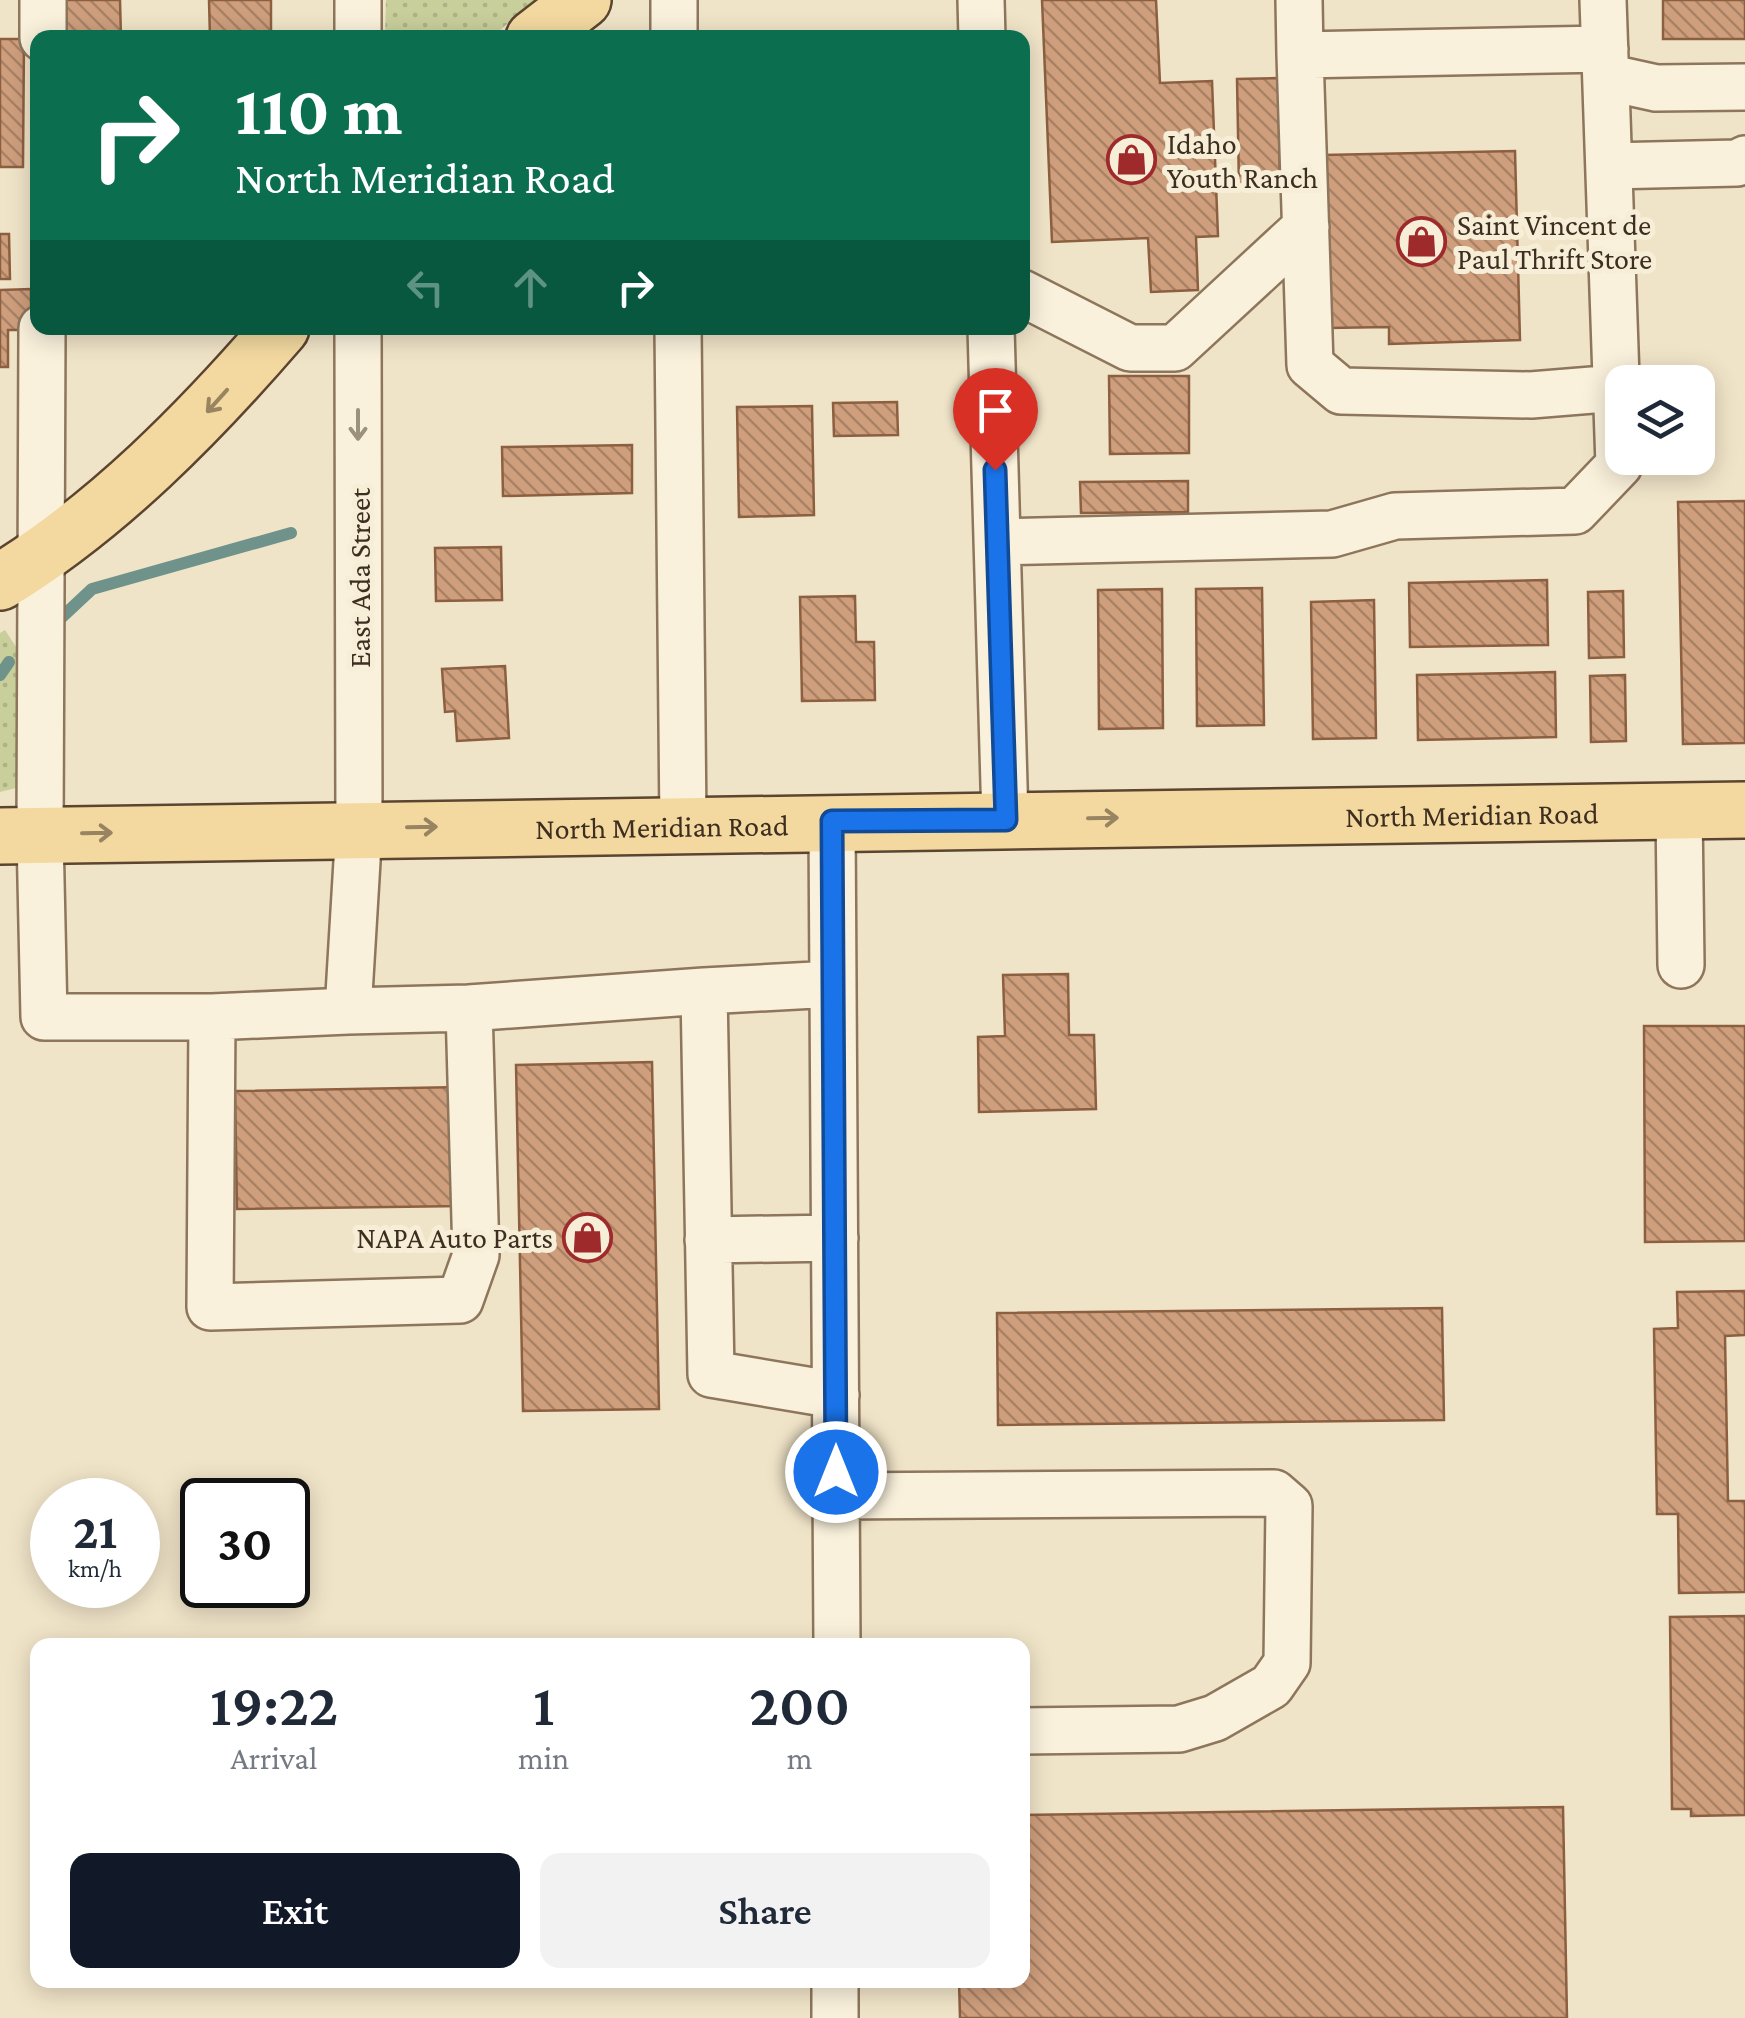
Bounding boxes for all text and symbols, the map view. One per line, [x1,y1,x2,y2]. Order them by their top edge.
icon: right [70,70,200,200]
text: 110 m [235,71,403,149]
place label: Idaho Youth Ranch [1167,127,1318,194]
shop icon: Idaho Youth Ranch [1106,134,1158,186]
text: North Meridian Road [235,153,615,203]
place label: Saint Vincent de Paul Thrift Store [1457,208,1652,275]
shop icon: Saint Vincent de Paul Thrift Store [1396,215,1448,267]
icon: left [398,260,453,315]
icon: ahead [503,260,558,315]
icon: right [608,260,663,315]
map controls [1605,365,1715,475]
button: layers [1605,365,1715,475]
pin [953,368,1038,471]
icon: arrive [968,383,1023,438]
one-way arrow [206,388,229,413]
one-way arrow [348,408,368,440]
street label: East Ada Street [343,487,376,668]
street label: North Meridian Road [1345,796,1599,832]
street label: North Meridian Road [535,808,789,845]
one-way arrow [1086,809,1118,828]
one-way arrow [406,818,438,836]
one-way arrow [81,824,113,843]
shop icon: NAPA Auto Parts [562,1211,614,1263]
place label: NAPA Auto Parts [356,1221,553,1254]
position arrow [784,1420,888,1524]
speed limit sign: 30 [180,1478,310,1608]
text: 21 [73,1503,117,1559]
text: km/h [68,1555,122,1582]
text: 19:22 [210,1671,338,1738]
text: 1 [533,1671,554,1738]
text: 200 [749,1671,850,1738]
text: Arrival [230,1740,318,1776]
text: min [518,1740,569,1776]
text: m [787,1740,812,1776]
button: Exit [70,1853,520,1968]
button: Share [540,1853,990,1968]

